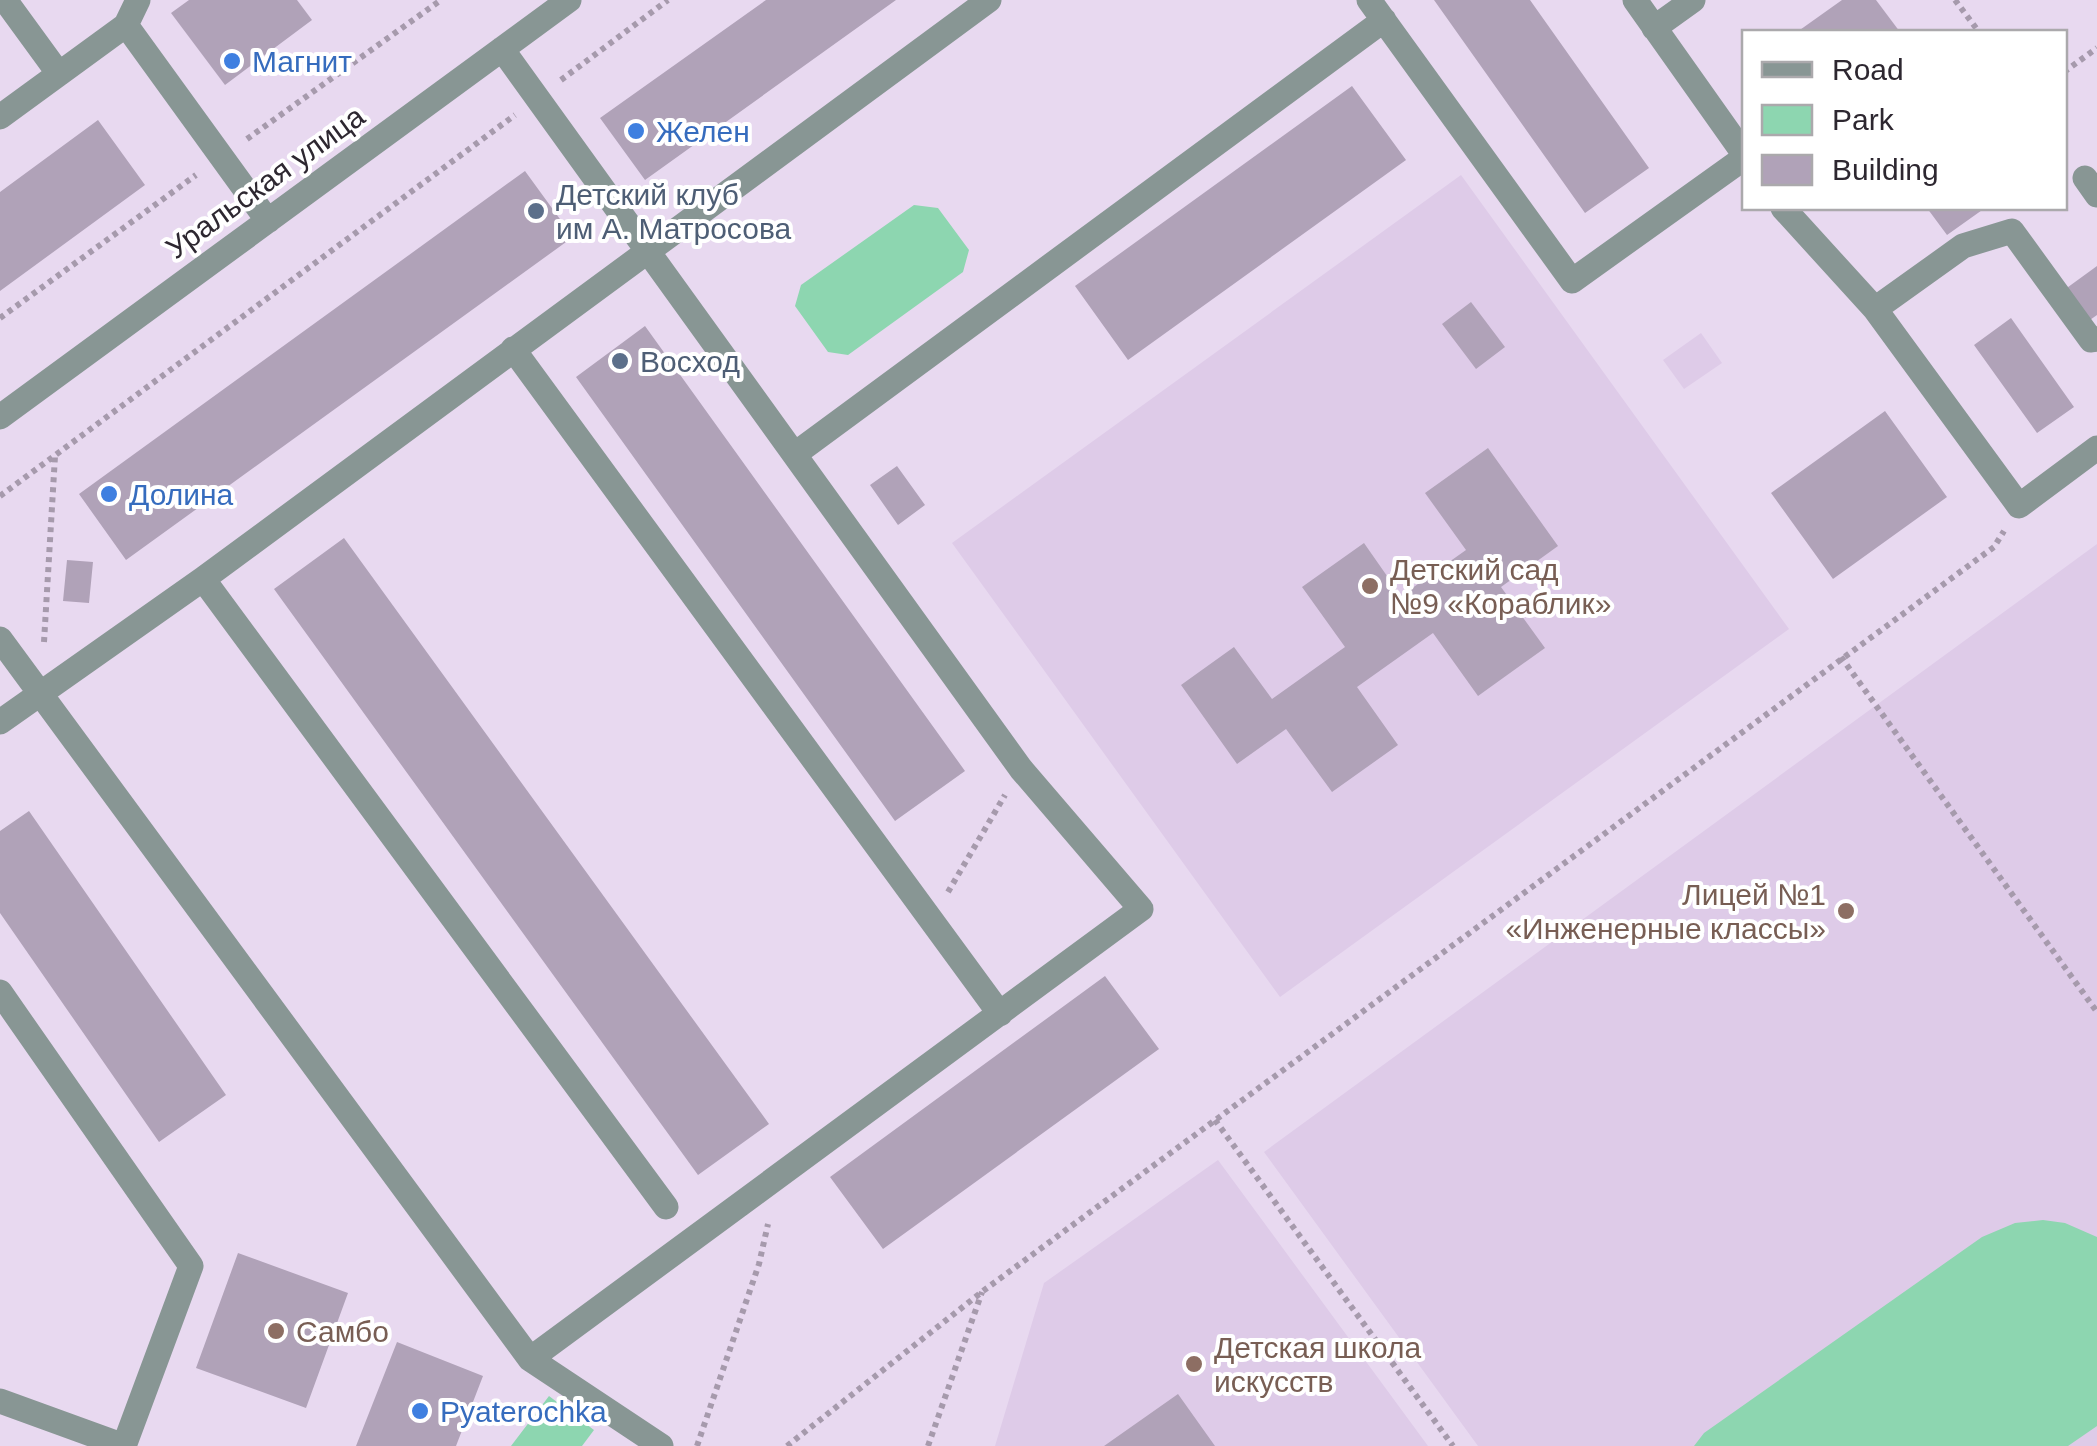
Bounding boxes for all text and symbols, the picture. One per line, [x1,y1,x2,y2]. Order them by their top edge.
legend [1742,30,2067,210]
place label: Магнит [252,45,352,78]
marker: Магнит [221,50,243,72]
text: Road [1832,53,1904,86]
street label: Уральская улица [160,99,371,265]
text: Park [1832,103,1895,136]
place label: Желен [656,115,750,148]
marker: Желен [625,120,647,142]
text: Building [1832,153,1939,186]
place label: Детский клуб им А. Матросова [556,178,791,245]
marker: Детский клуб им А. Матросова [525,200,547,222]
place label: Восход [640,345,740,378]
marker: Восход [609,350,631,372]
place label: Долина [129,478,234,511]
marker: Долина [98,483,120,505]
place label: Детский сад №9 «Кораблик» [1390,553,1611,620]
marker: Детский сад №9 «Кораблик» [1359,575,1381,597]
place label: Лицей №1 «Инженерные классы» [1505,878,1826,945]
marker: Лицей №1 «Инженерные классы» [1835,900,1857,922]
place label: Самбо [296,1315,389,1348]
marker: Самбо [265,1320,287,1342]
place label: Детская школа искусств [1214,1331,1422,1398]
marker: Детская школа искусств [1183,1353,1205,1375]
place label: Pyaterochka [440,1395,607,1428]
marker: Pyaterochka [409,1400,431,1422]

